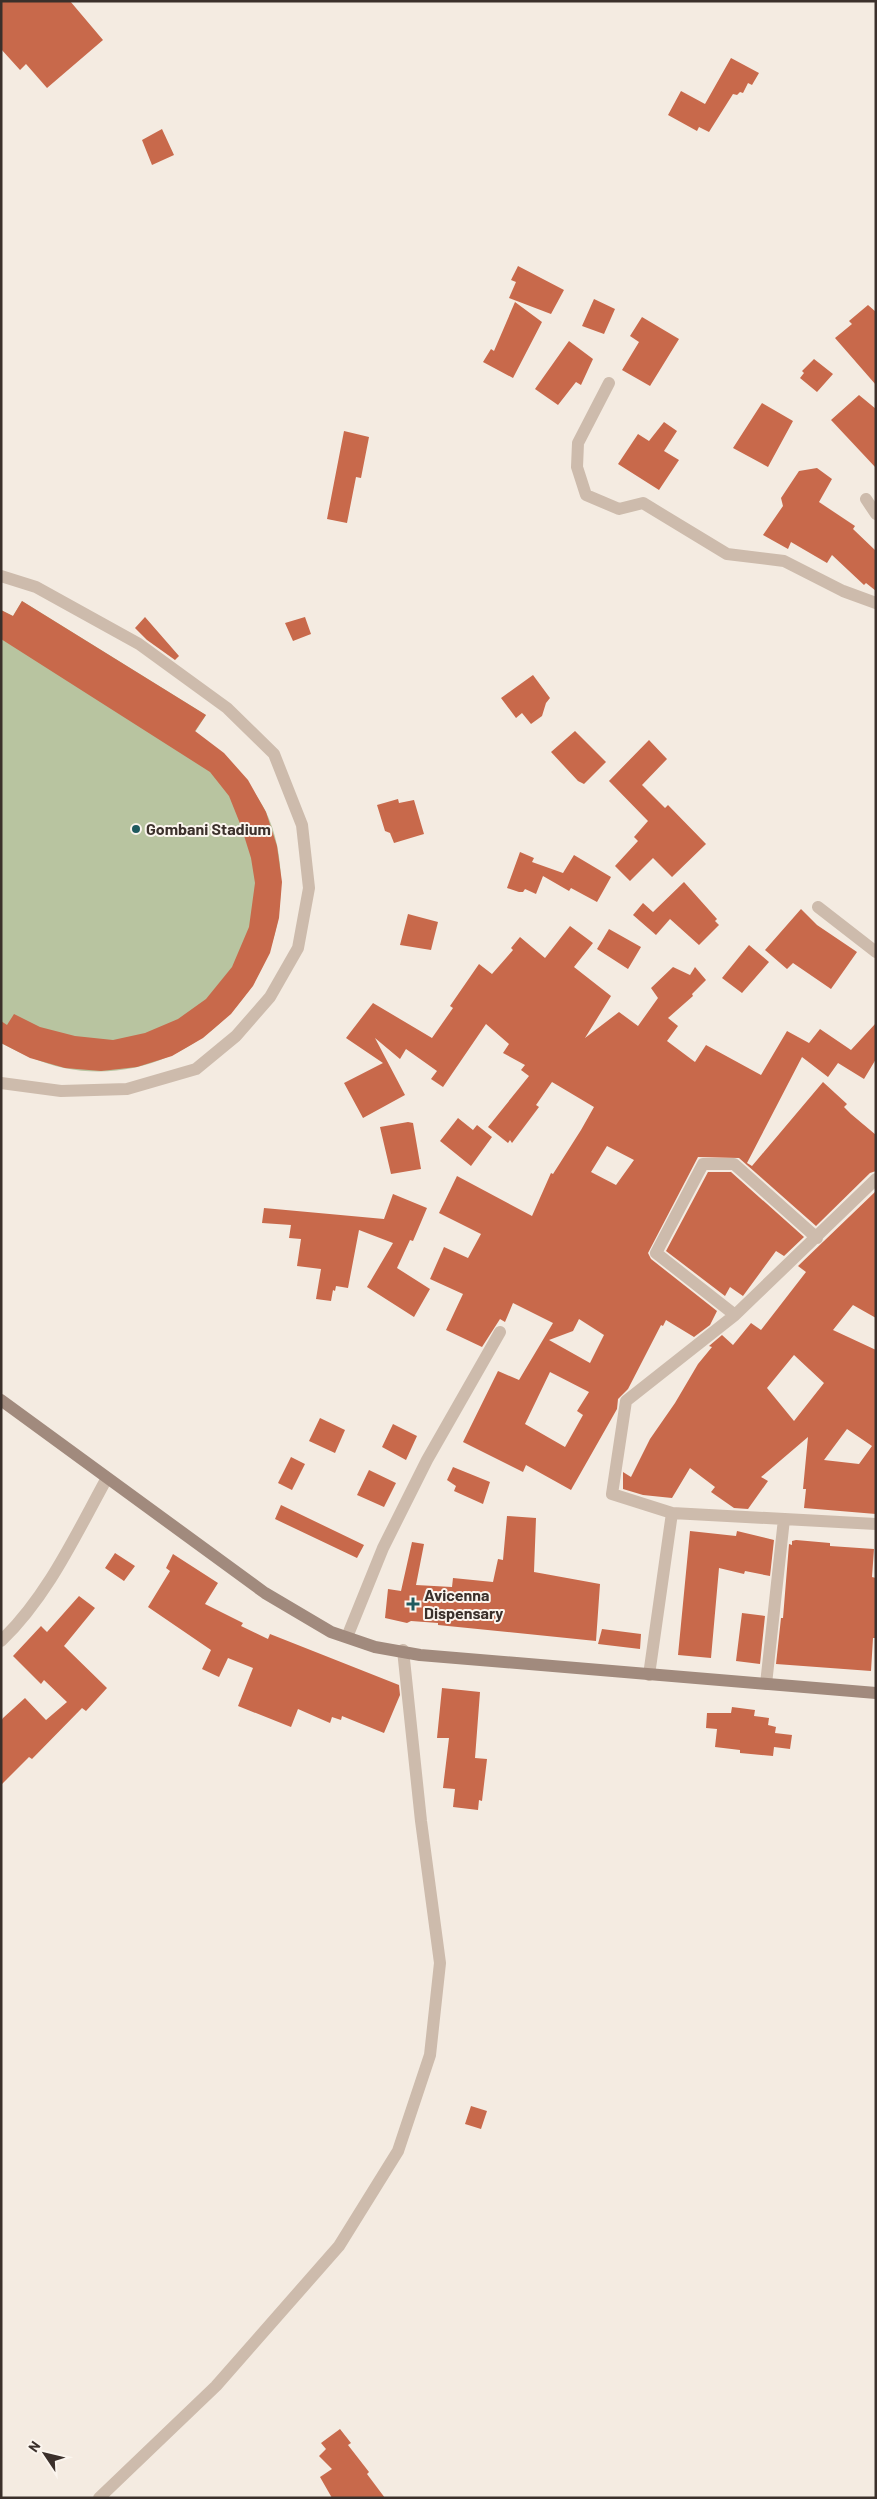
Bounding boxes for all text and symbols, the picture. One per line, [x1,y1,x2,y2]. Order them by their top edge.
place label: Gombani Stadium [146,819,271,838]
marker: Gombani Stadium [130,823,142,835]
place label: Avicenna Dispensary [424,1585,503,1622]
marker: Avicenna Dispensary [406,1597,420,1611]
north arrow [20,2429,70,2479]
text: N [24,2438,44,2455]

